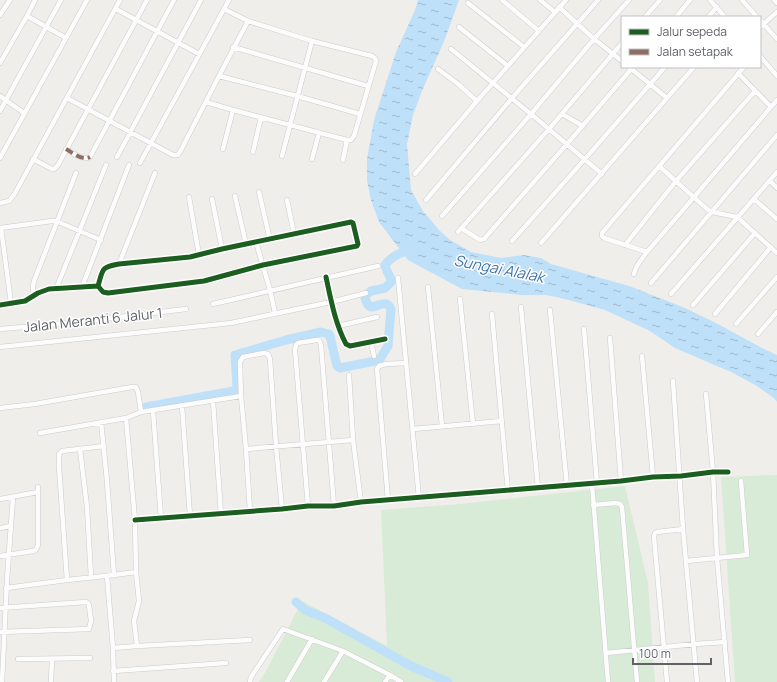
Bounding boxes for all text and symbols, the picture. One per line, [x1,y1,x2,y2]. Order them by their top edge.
legend [621,16,761,68]
text: Jalur sepeda [657,23,727,40]
text: Jalan setapak [657,43,734,60]
water label: Sungai Alalak [452,249,548,288]
street label: Jalan Meranti 6 Jalur 1 [23,303,163,336]
scale bar [633,640,711,666]
text: 100 m [639,645,671,662]

